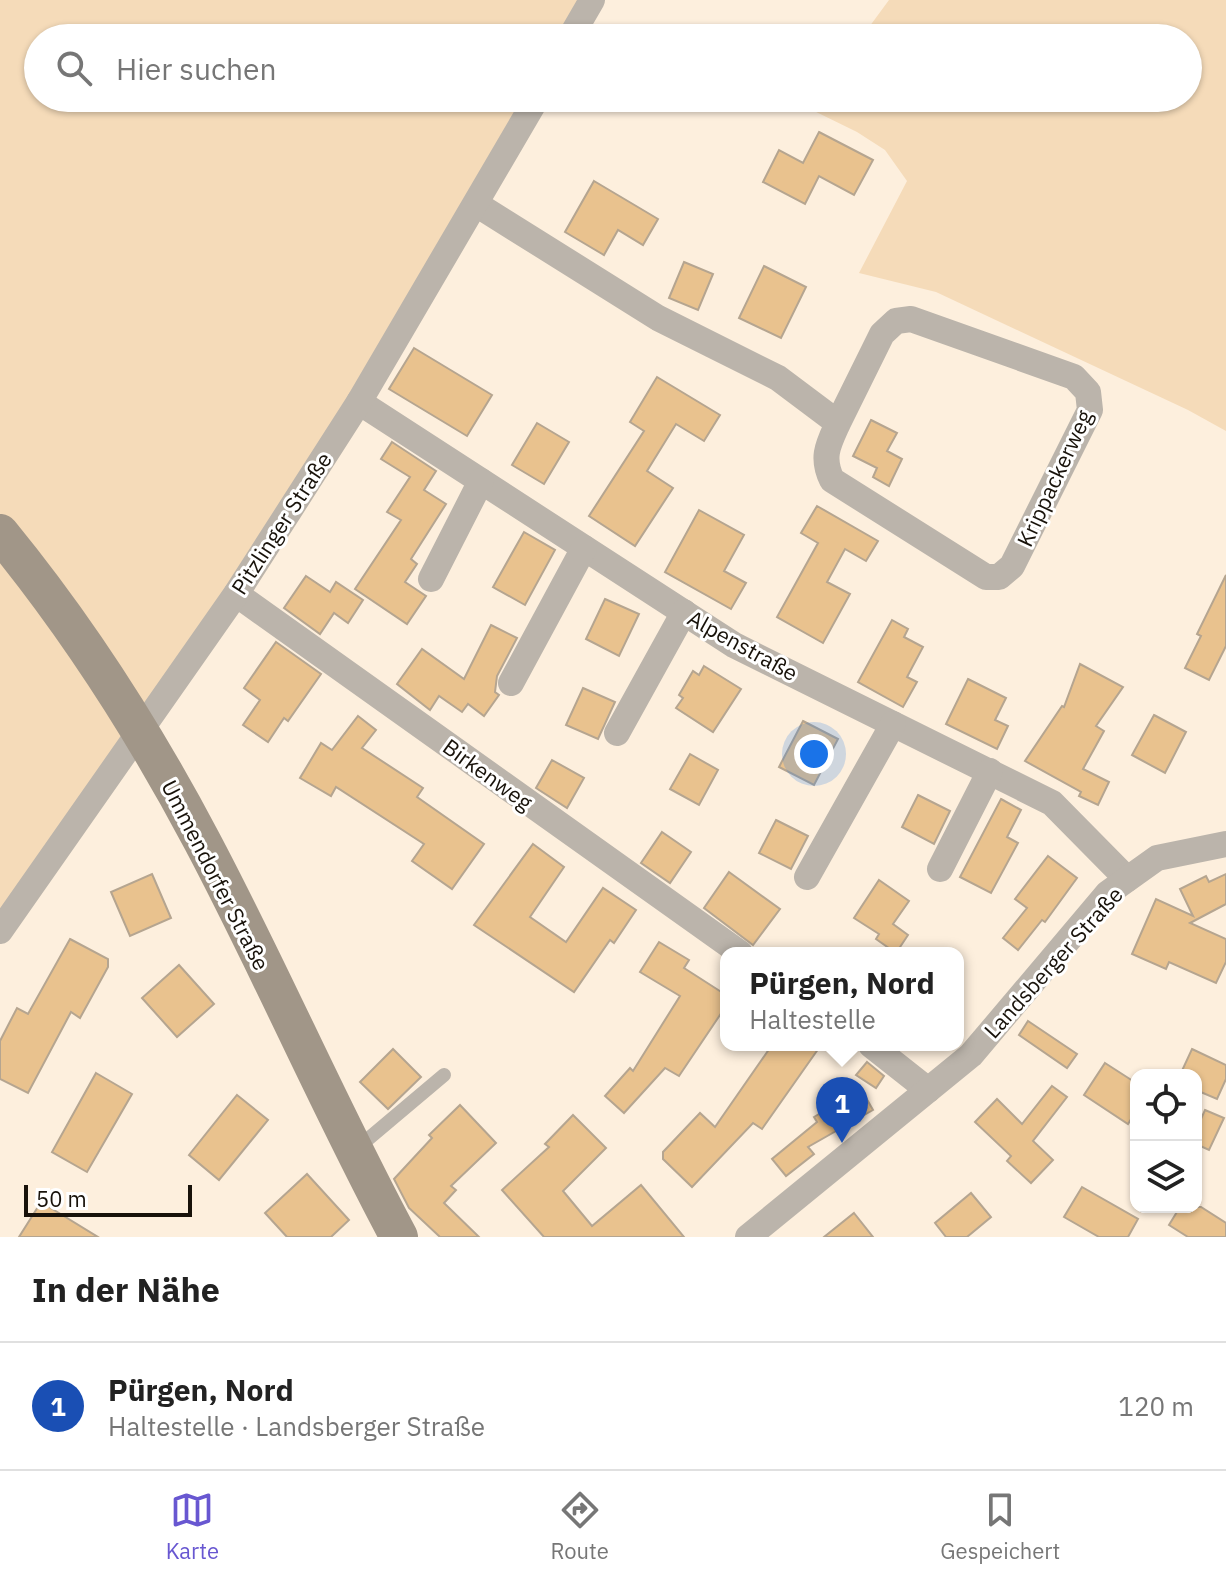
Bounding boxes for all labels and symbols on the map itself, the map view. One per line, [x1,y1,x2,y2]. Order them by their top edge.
street label: Krippackerweg [1010,405,1098,551]
street label: Pitzlinger Straße [224,446,338,600]
street label: Alpenstraße [683,603,803,687]
street label: Birkenweg [437,732,539,817]
your location [794,734,834,774]
street label: Ummendorfer Straße [155,775,277,975]
street label: Landsberger Straße [977,880,1129,1044]
pin: 1 [816,1077,868,1143]
scale bar [24,1181,192,1217]

